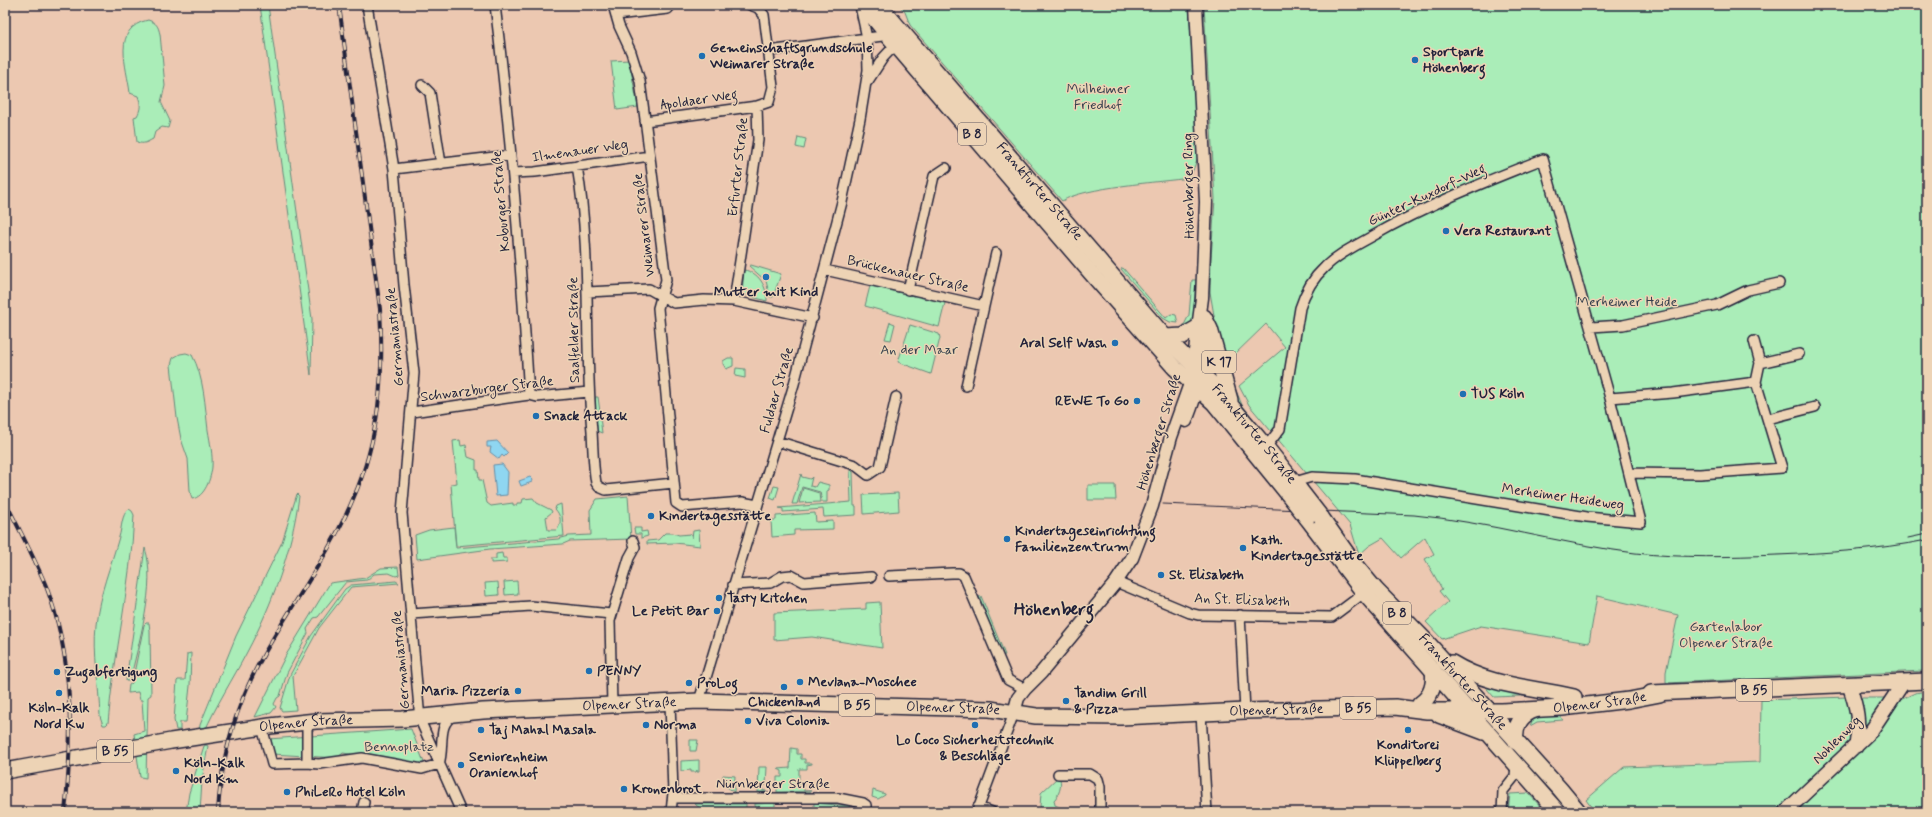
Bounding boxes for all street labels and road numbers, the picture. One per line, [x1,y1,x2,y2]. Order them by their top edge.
street label: Apoldaer Weg [659,86,739,116]
street label: Erfurter Straße [724,116,752,218]
road number: B 8 [958,123,986,145]
street label: Höhenberger Ring [1179,133,1201,239]
street label: Ilmenauer Weg [531,135,629,168]
street label: Frankfurter Straße [992,138,1087,244]
street label: Koburger Straße [488,150,514,252]
street label: Günter-Kuxdorf-Weg [1365,160,1490,232]
street label: Weimarer Straße [629,172,659,278]
street label: Brückenauer Straße [845,251,971,297]
street label: Saalfelder Straße [564,277,584,383]
street label: Germaniastraße [382,287,408,387]
street label: Fuldaer Straße [756,345,798,435]
road number: K 17 [1202,351,1236,373]
street label: Höhenberger Straße [1133,371,1187,493]
street label: Schwarzburger Straße [419,372,555,407]
street label: Frankfurter Straße [1208,380,1301,488]
street label: Merheimer Heideweg [1501,480,1625,515]
street label: An St. Elisabeth [1194,589,1290,611]
road number: B 8 [1383,602,1411,624]
street label: Germaniastraße [388,610,414,710]
street label: Frankfurter Straße [1415,630,1511,734]
road number: B 55 [1736,679,1772,701]
street label: Olpener Straße [1553,688,1648,717]
street label: Olpener Straße [582,693,677,715]
road number: B 55 [839,694,875,716]
road number: B 55 [1340,697,1376,719]
street label: Olpener Straße [906,698,1002,719]
street label: Olpener Straße [1229,700,1324,721]
street label: Olpener Straße [258,711,353,737]
street label: Nohlenweg [1809,712,1866,769]
road number: B 55 [97,740,133,762]
street label: Nürnberger Straße [716,775,830,795]

